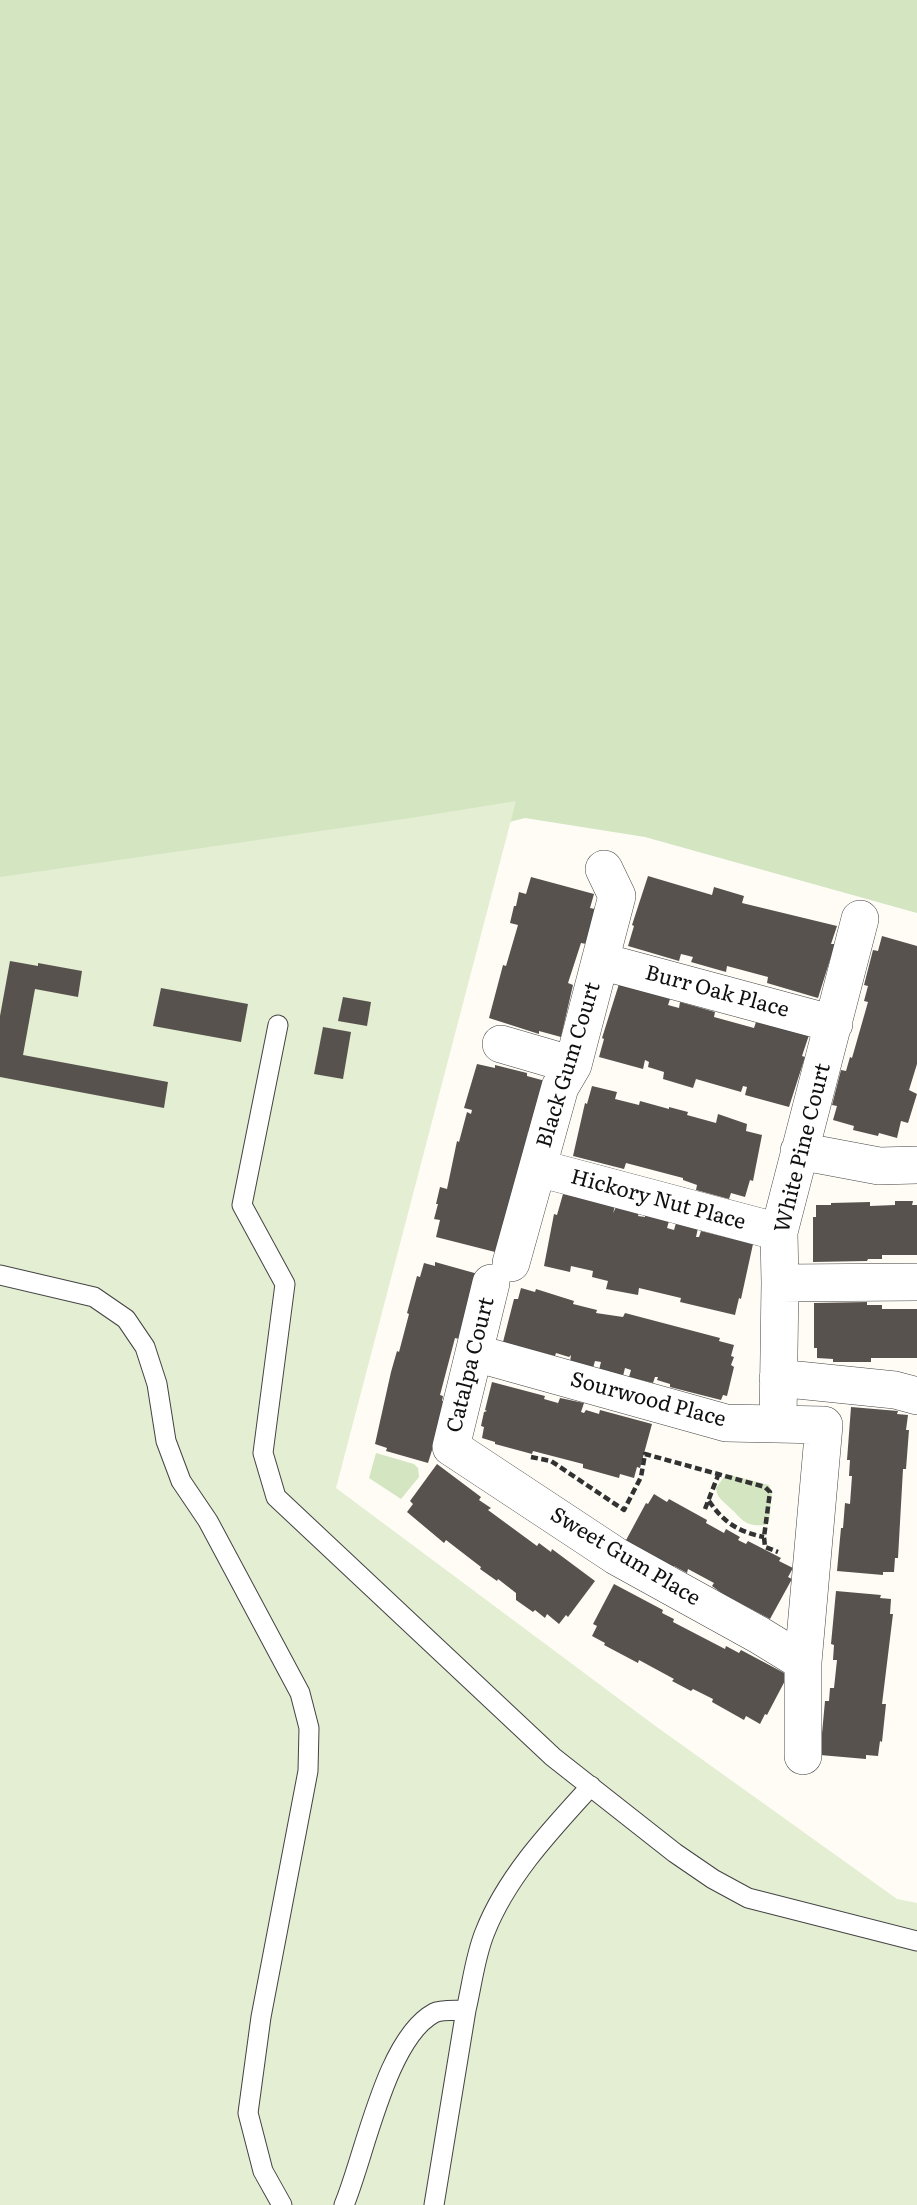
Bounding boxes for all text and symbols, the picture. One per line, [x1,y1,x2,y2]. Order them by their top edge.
street label: Burr Oak Place [642,961,792,1023]
street label: Black Gum Court [532,979,606,1151]
street label: White Pine Court [770,1061,836,1235]
street label: Hickory Nut Place [568,1165,748,1235]
street label: Catalpa Court [442,1295,500,1435]
street label: Sourwood Place [568,1367,728,1433]
street label: Sweet Gum Place [546,1502,704,1612]

